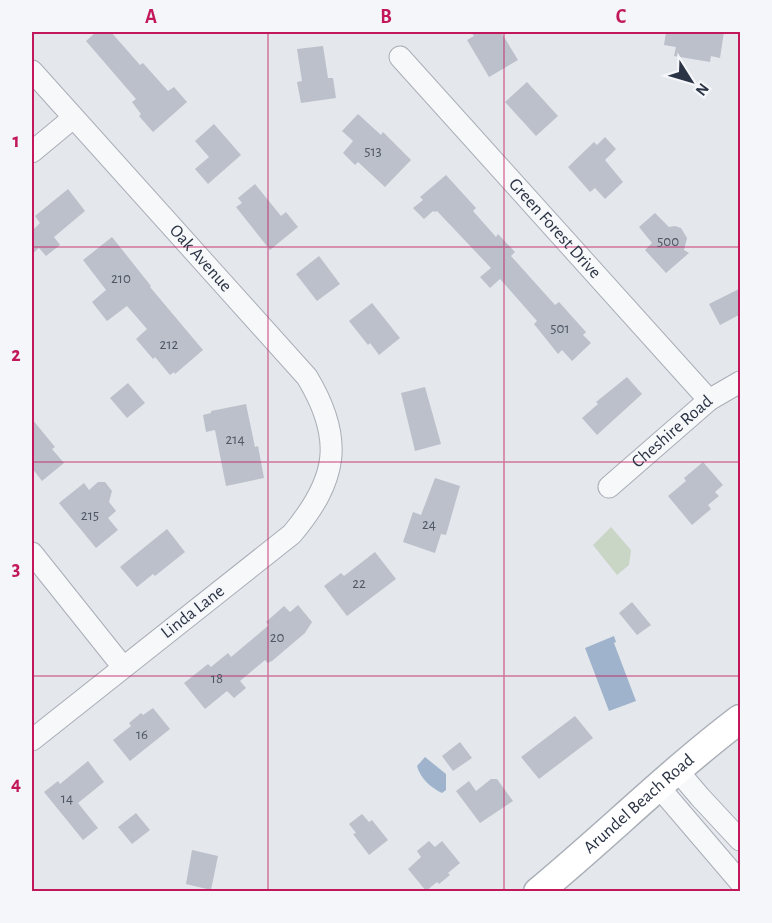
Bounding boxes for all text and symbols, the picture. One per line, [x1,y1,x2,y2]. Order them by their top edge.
text: A [145,7,157,27]
text: B [380,7,392,27]
text: C [616,7,627,27]
north arrow [661,51,721,111]
text: N [692,80,712,99]
text: 1 [12,131,20,151]
house number: 513 [364,144,382,159]
street label: Green Forest Drive [505,175,604,282]
street label: Oak Avenue [166,221,235,296]
house number: 500 [657,234,679,249]
house number: 210 [111,271,131,286]
house number: 501 [550,321,570,336]
house number: 212 [160,337,179,352]
text: 2 [11,345,21,365]
street label: Cheshire Road [629,392,716,472]
house number: 214 [225,432,245,447]
house number: 215 [81,508,99,523]
house number: 24 [422,517,436,532]
text: 3 [12,559,20,579]
house number: 22 [352,576,366,591]
street label: Linda Lane [158,582,228,642]
house number: 20 [270,630,284,645]
house number: 18 [211,671,223,686]
house number: 16 [136,727,148,742]
street label: Arundel Beach Road [580,751,698,857]
text: 4 [11,774,21,794]
house number: 14 [61,791,73,806]

